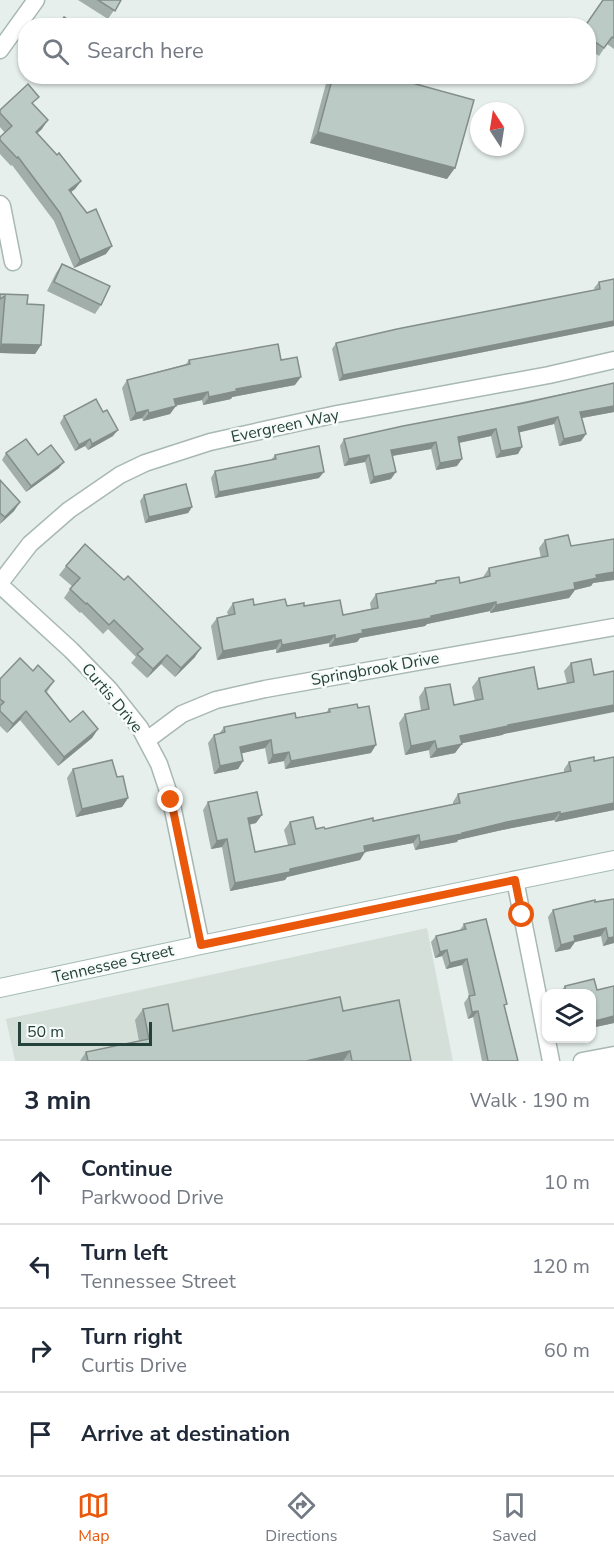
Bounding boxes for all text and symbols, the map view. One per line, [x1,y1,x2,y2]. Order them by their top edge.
search box [18,18,596,84]
icon: search [39,35,72,68]
text: Search here [87,36,204,66]
north arrow [470,102,524,156]
street label: Evergreen Way [229,404,342,448]
street label: Springbrook Drive [309,647,441,691]
street label: Curtis Drive [76,658,148,738]
route end [157,786,183,812]
route start [508,901,534,927]
street label: Tennessee Street [50,939,176,989]
map controls [542,989,596,1043]
button: layers [542,989,596,1043]
scale bar [18,1019,152,1046]
text: 50 m [27,1021,64,1043]
text: 3 min [24,1083,91,1118]
text: Walk · 190 m [470,1087,590,1114]
text: Continue [81,1154,172,1184]
icon: ahead [24,1166,57,1199]
text: 10 m [544,1169,590,1196]
text: Parkwood Drive [81,1184,224,1211]
text: Turn left [81,1238,168,1268]
icon: left [24,1250,57,1283]
text: 120 m [532,1253,590,1280]
text: Tennessee Street [81,1268,236,1295]
text: Turn right [81,1322,182,1352]
icon: right [24,1334,57,1367]
text: 60 m [544,1337,590,1364]
text: Curtis Drive [81,1352,187,1379]
icon: arrive [24,1418,57,1451]
text: Arrive at destination [81,1419,290,1449]
tab: Map [77,1489,110,1547]
tab: Directions [265,1489,337,1547]
tab: Saved [492,1489,537,1547]

